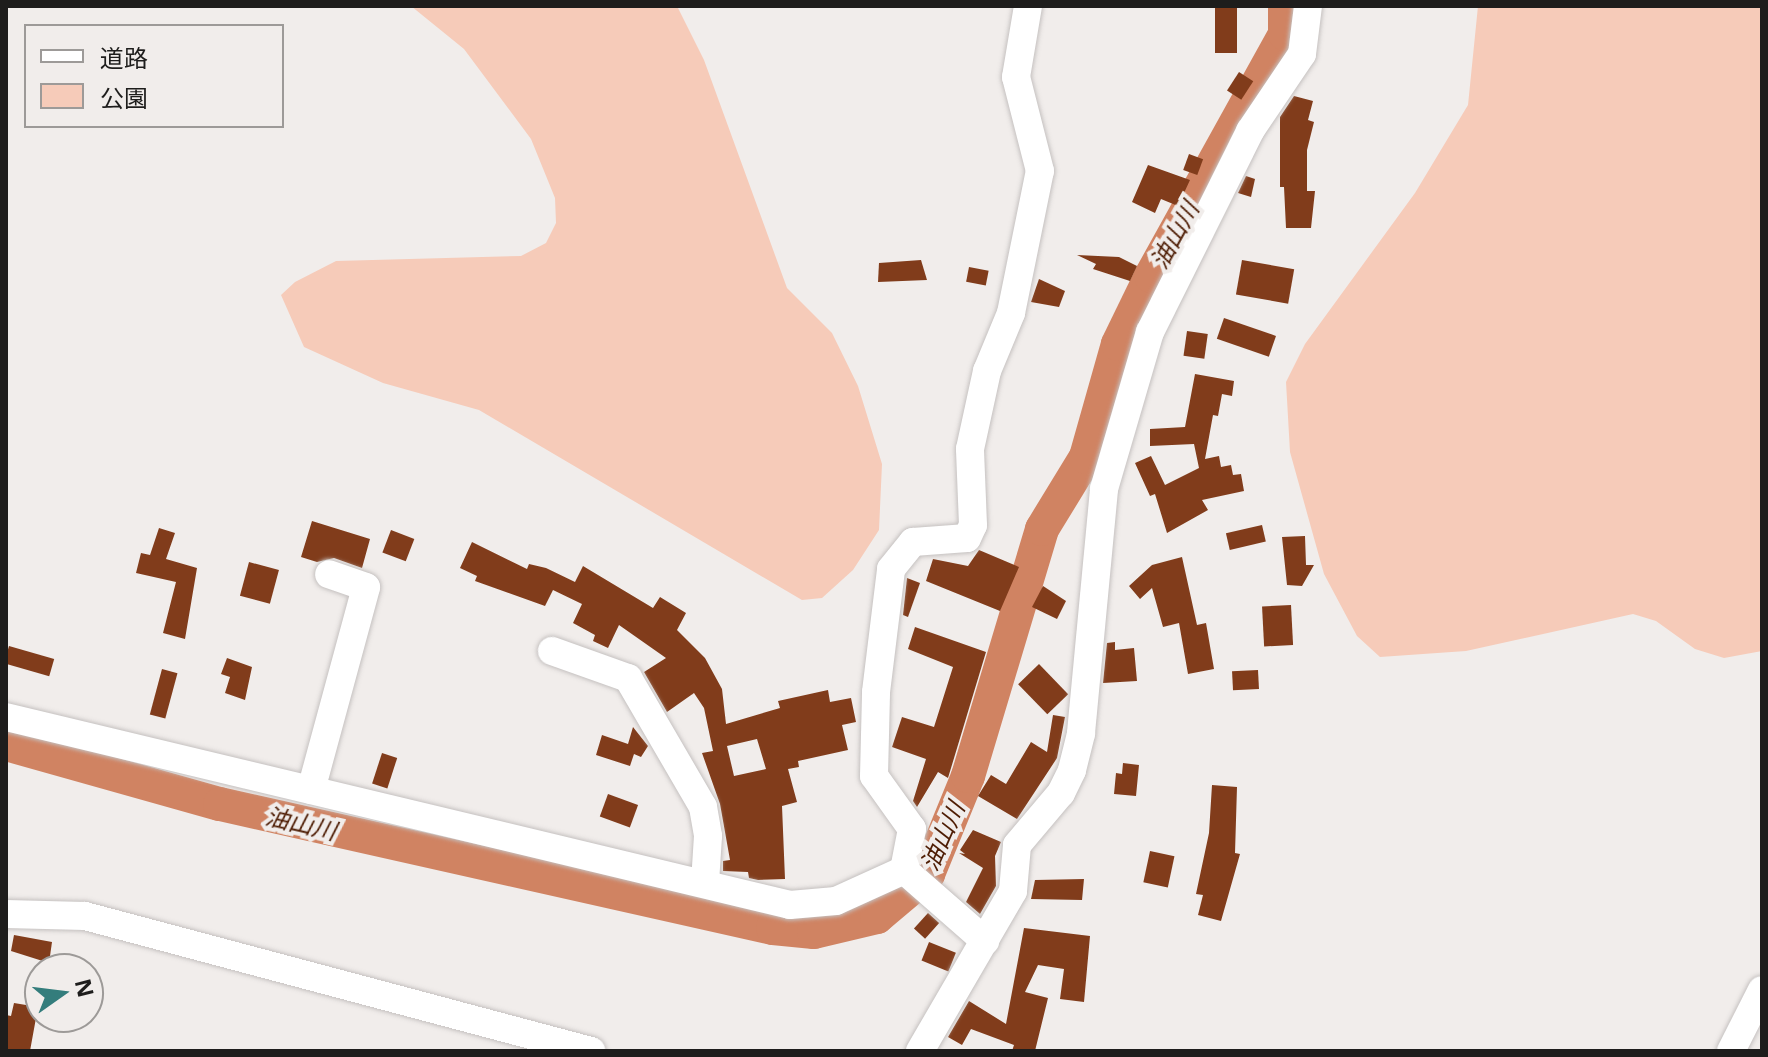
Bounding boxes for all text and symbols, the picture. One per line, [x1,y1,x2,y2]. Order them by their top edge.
legend [24,24,284,128]
text: 道路 [100,41,148,74]
text: 公園 [100,81,148,114]
water label: 油山川 [1144,197,1204,273]
water label: 油山川 [914,797,970,875]
water label: 油山川 [263,801,339,845]
north arrow [24,953,104,1033]
text: N [69,975,102,1000]

